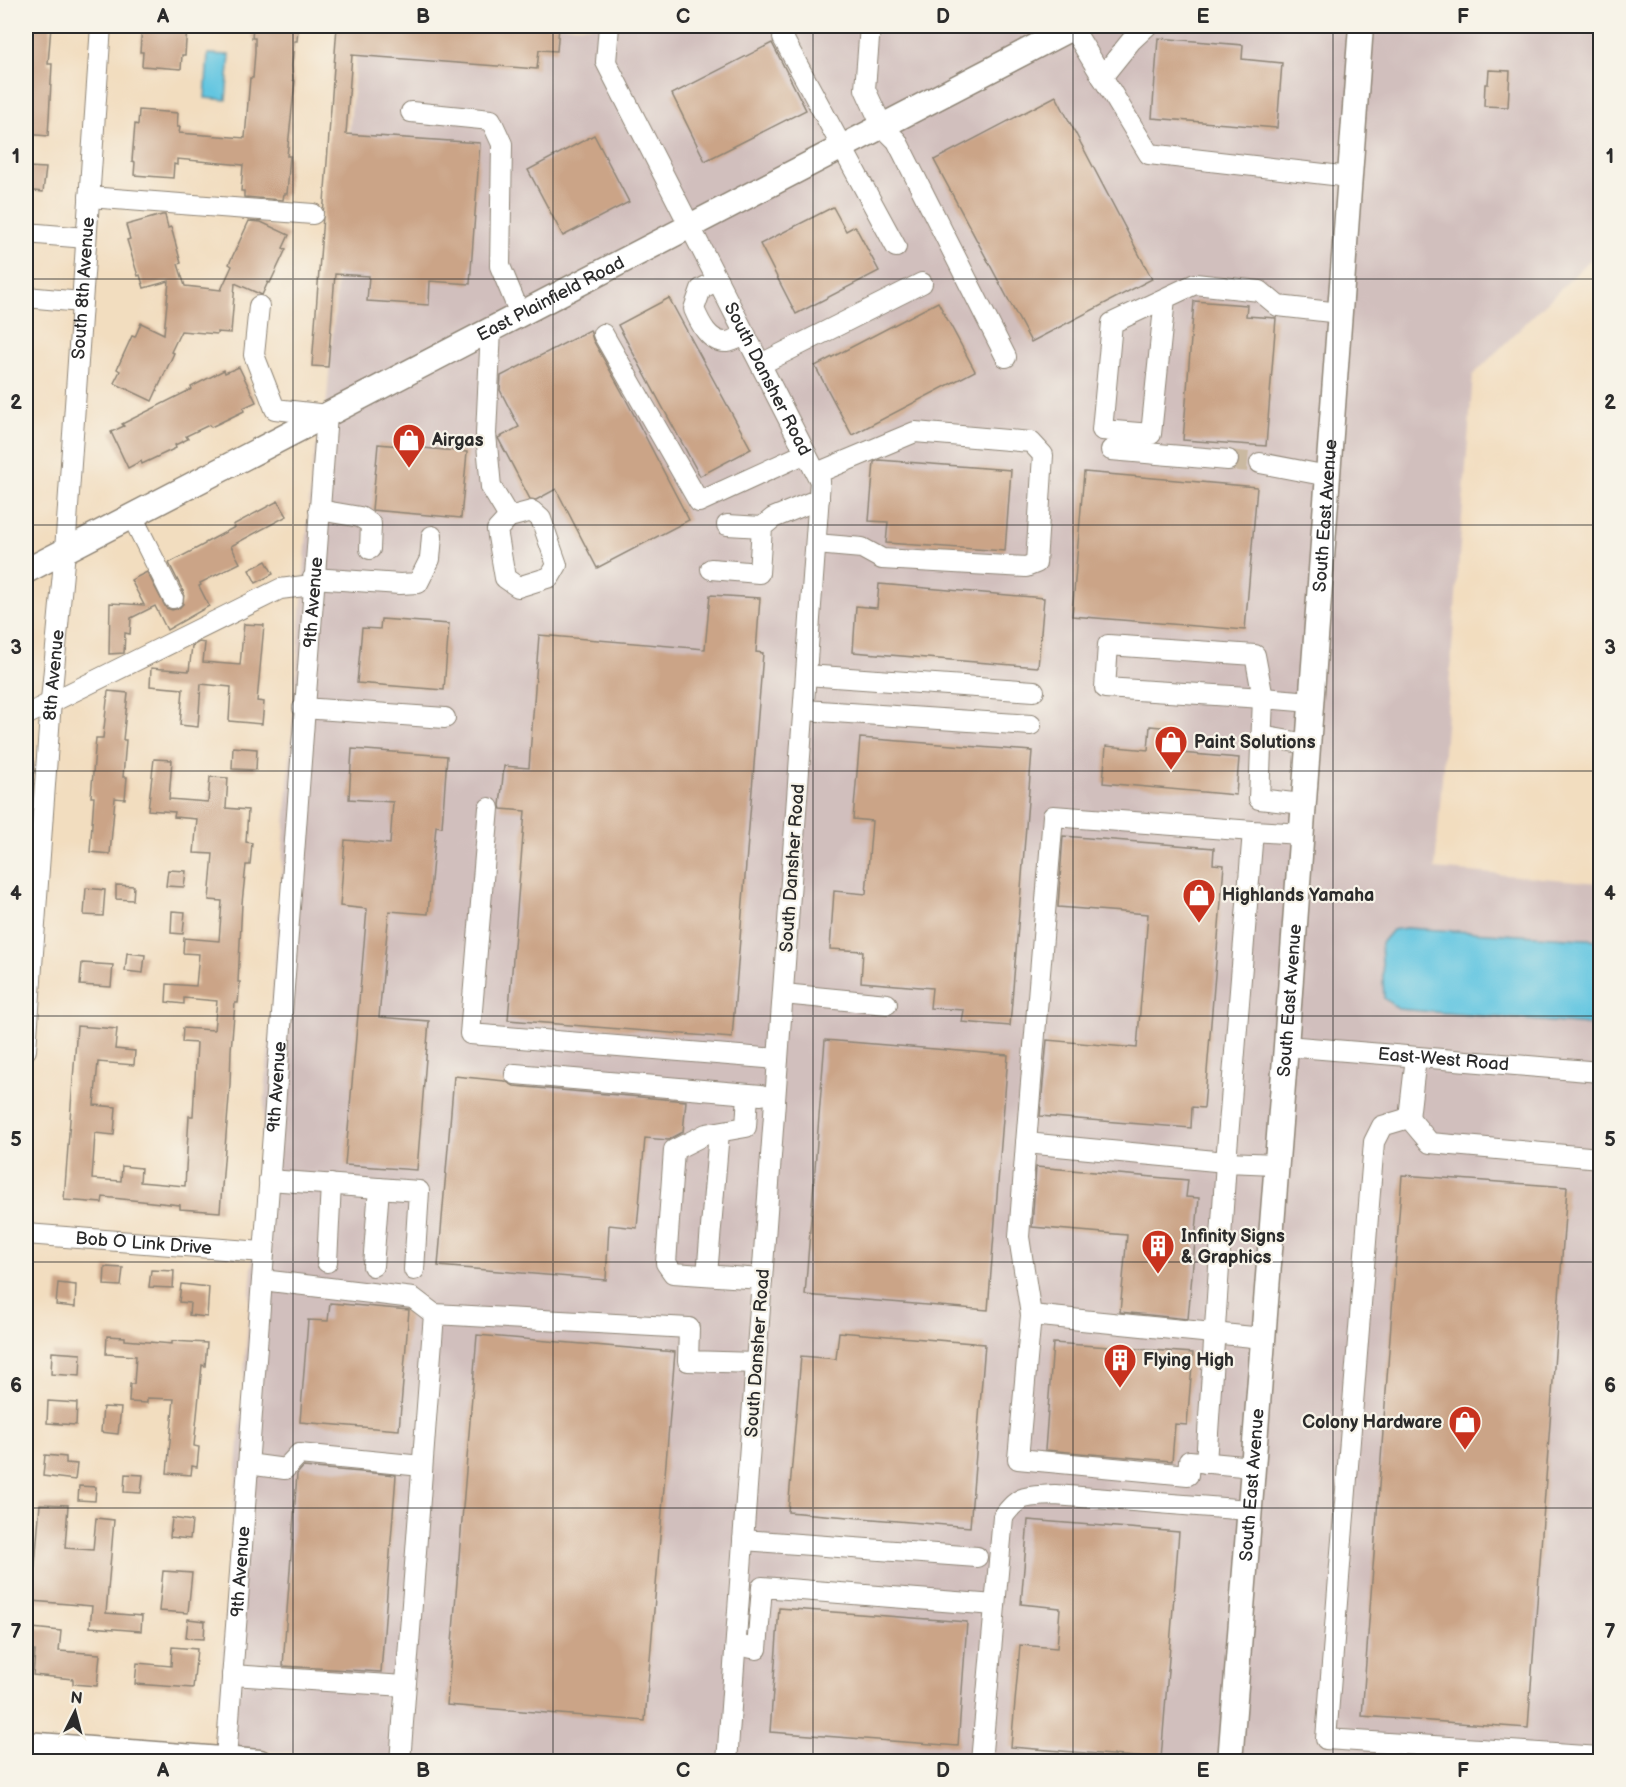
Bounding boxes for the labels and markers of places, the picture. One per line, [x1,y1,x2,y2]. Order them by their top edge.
shop icon: Airgas [391,422,427,469]
place label: Airgas [431,430,484,451]
shop icon: Paint Solutions [1153,724,1189,771]
place label: Paint Solutions [1194,732,1316,753]
shop icon: Highlands Yamaha [1181,877,1217,924]
place label: Highlands Yamaha [1222,885,1374,906]
place label: Infinity Signs & Graphics [1181,1226,1285,1268]
building icon: Infinity Signs & Graphics [1140,1228,1176,1275]
building icon: Flying High [1102,1342,1138,1389]
place label: Flying High [1143,1350,1234,1371]
shop icon: Colony Hardware [1447,1404,1483,1451]
place label: Colony Hardware [1302,1412,1442,1433]

